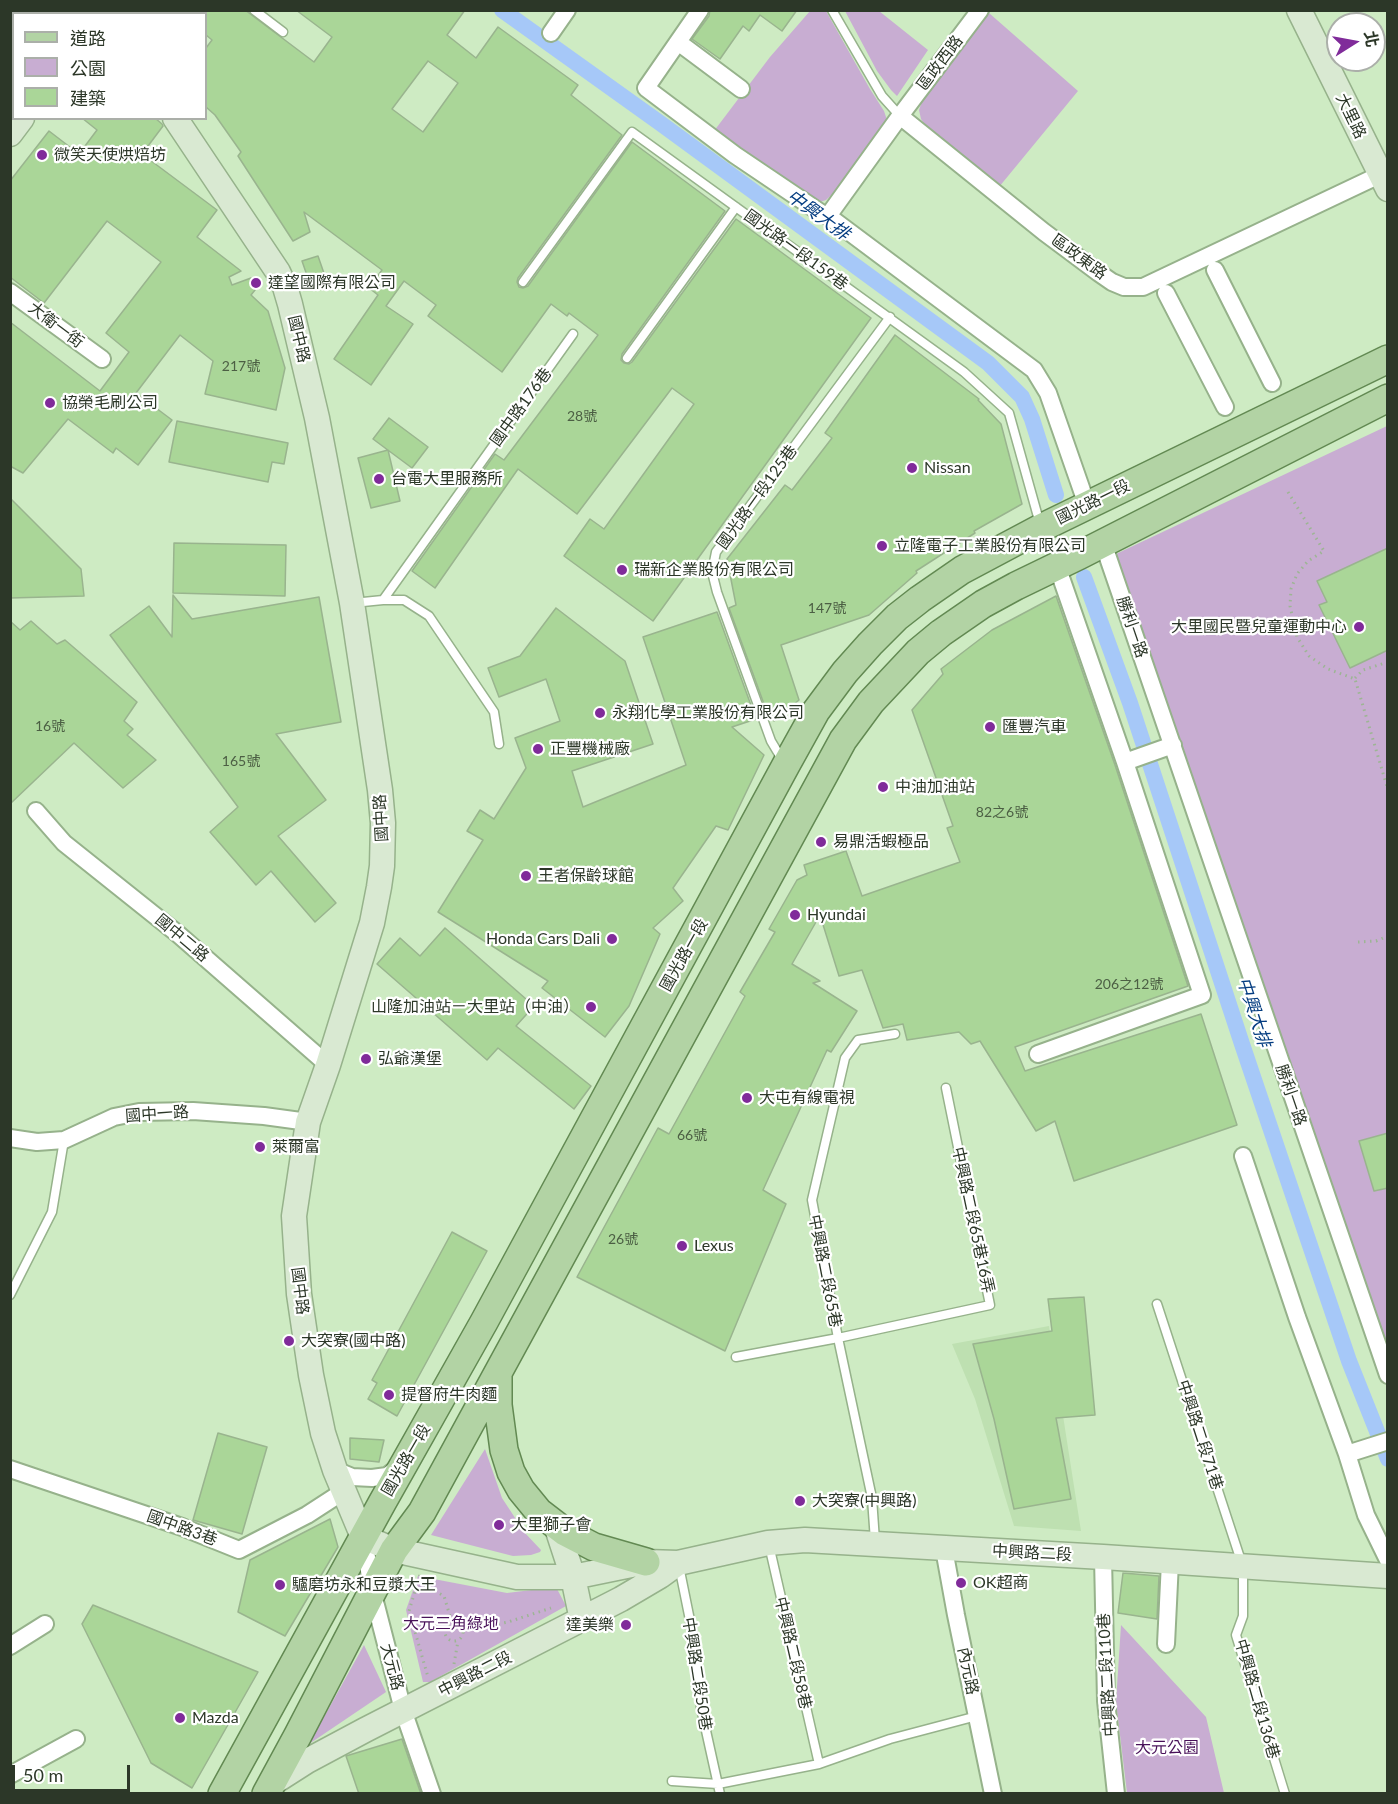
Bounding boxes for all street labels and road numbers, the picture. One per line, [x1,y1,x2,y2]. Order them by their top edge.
street label: 區政西路 [913,32,967,94]
street label: 大里路 [1332,90,1370,142]
street label: 國光路一段159巷 [740,206,852,294]
street label: 區政東路 [1047,230,1111,284]
street label: 大衛一街 [25,298,87,352]
street label: 國中路 [284,313,314,365]
street label: 國中路176巷 [486,364,556,450]
street label: 國光路一段125巷 [713,441,801,553]
street label: 國光路一段 [1053,476,1133,528]
street label: 勝利一路 [1113,594,1151,660]
street label: 國中路 [370,794,392,842]
street label: 國中二路 [151,910,213,966]
street label: 國光路一段 [656,915,712,995]
street label: 勝利一路 [1272,1062,1310,1128]
street label: 國中一路 [124,1102,190,1126]
street label: 中興路二段65巷16弄 [948,1145,998,1295]
street label: 中興路二段65巷 [805,1213,845,1329]
street label: 國中路 [288,1266,312,1316]
street label: 中興路二段71巷 [1173,1378,1227,1492]
street label: 國光路一段 [378,1421,434,1499]
street label: 國中路3巷 [144,1506,220,1550]
street label: 中興路二段 [992,1541,1072,1565]
street label: 中興路二段58巷 [771,1595,815,1711]
street label: 中興路二段110巷 [1094,1613,1120,1737]
street label: 中興路二段50巷 [679,1616,715,1732]
street label: 中興路二段136巷 [1231,1637,1283,1761]
street label: 大元路 [377,1641,407,1693]
street label: 內元路 [954,1646,982,1696]
street label: 中興路二段 [435,1647,515,1701]

